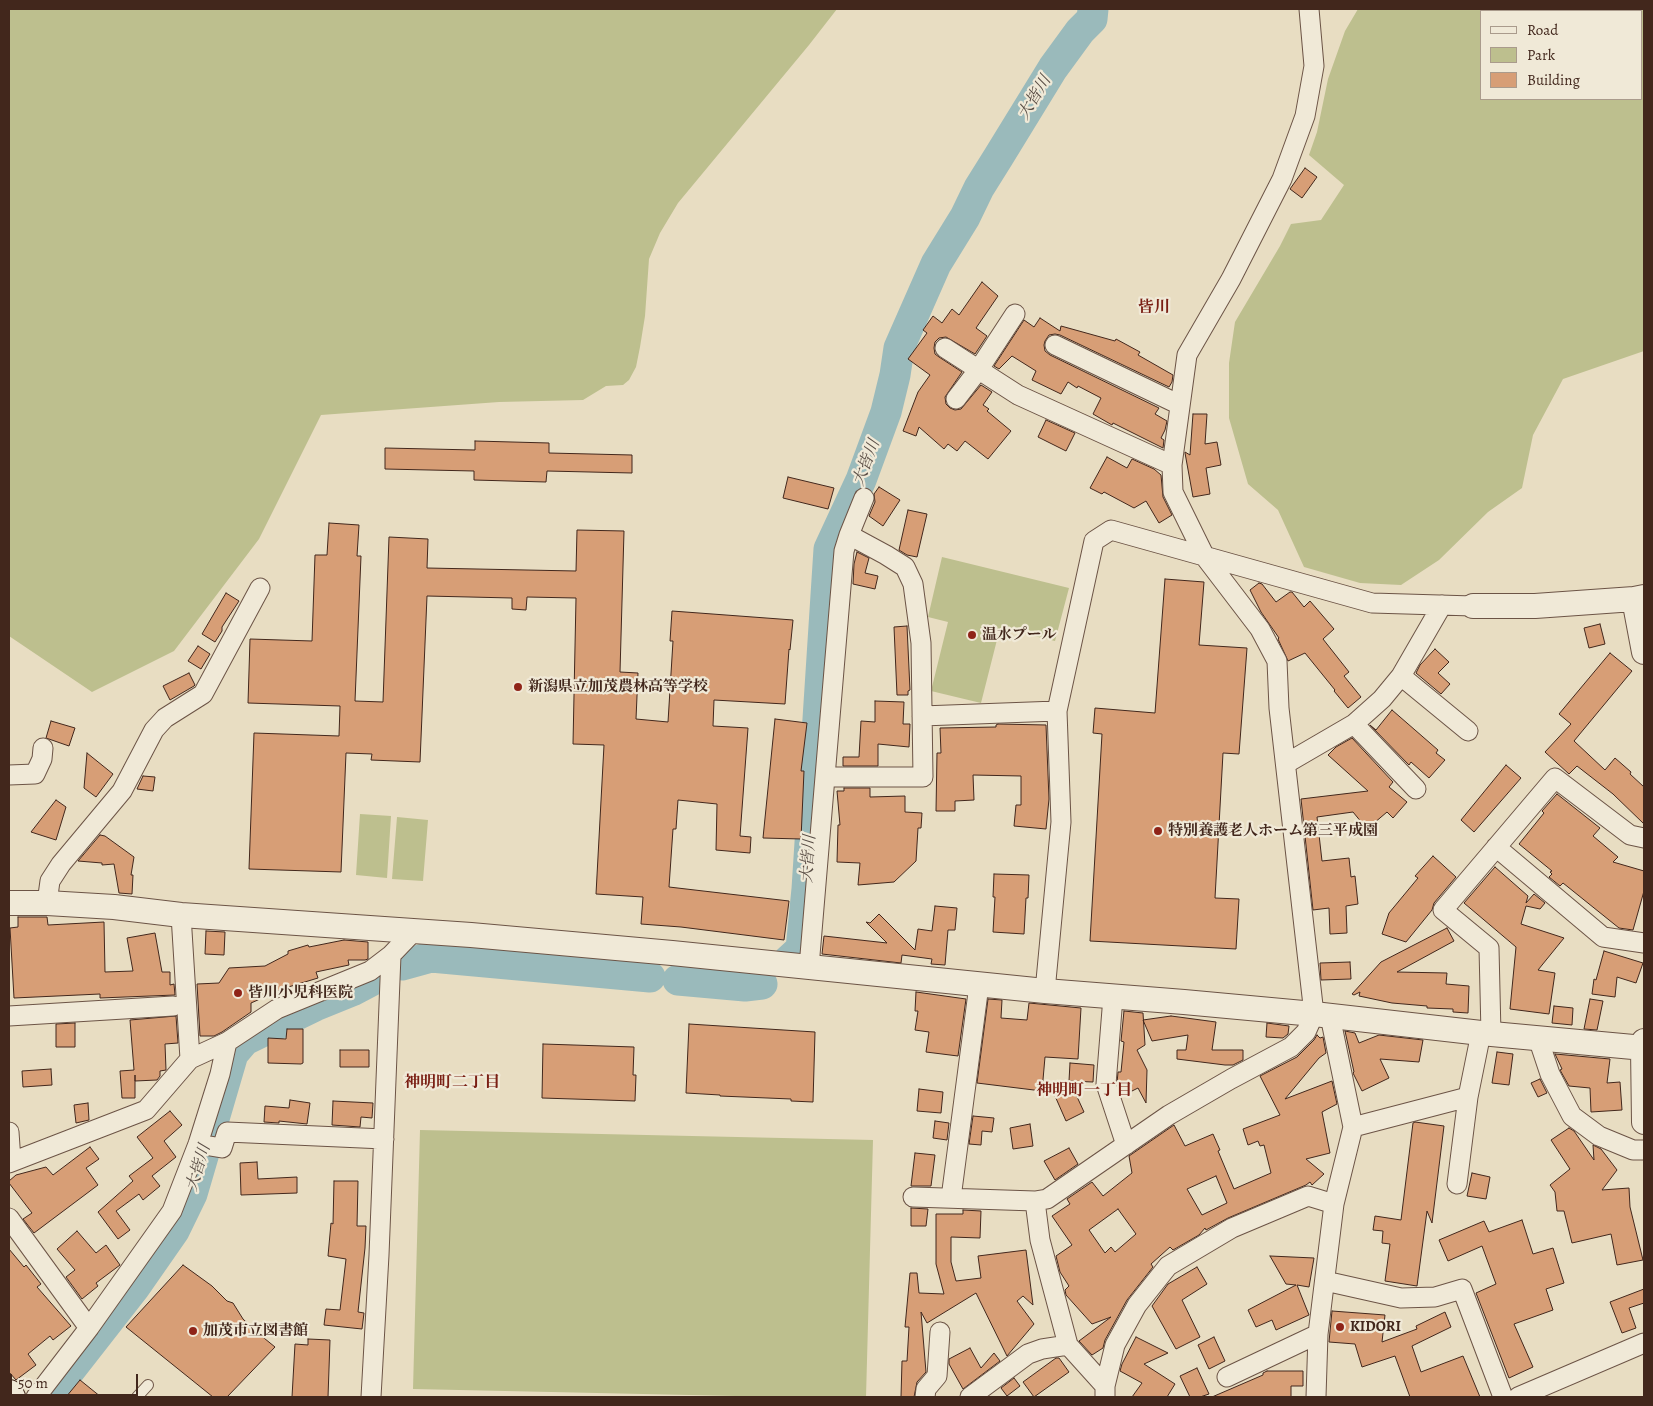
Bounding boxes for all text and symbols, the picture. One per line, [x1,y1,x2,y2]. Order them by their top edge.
legend [1480,10,1643,100]
text: Road [1527,20,1558,40]
text: Park [1527,45,1555,65]
text: Building [1527,70,1580,90]
water label: 大皆川 [1014,72,1056,124]
district label: 皆川 [1138,298,1170,318]
water label: 大皆川 [849,437,885,489]
place label: 温水プール [982,626,1057,644]
marker: 温水プール [966,629,978,641]
place label: 新潟県立加茂農林高等学校 [528,678,708,696]
marker: 新潟県立加茂農林高等学校 [512,681,524,693]
place label: 特別養護老人ホーム第三平成園 [1168,822,1378,840]
marker: 特別養護老人ホーム第三平成園 [1152,825,1164,837]
water label: 大皆川 [798,834,820,884]
place label: 皆川小児科医院 [248,984,353,1002]
marker: 皆川小児科医院 [232,987,244,999]
district label: 神明町二丁目 [404,1073,500,1093]
district label: 神明町一丁目 [1036,1081,1132,1101]
water label: 大皆川 [183,1142,215,1194]
place label: KIDORI [1350,1318,1401,1336]
marker: KIDORI [1334,1321,1346,1333]
place label: 加茂市立図書館 [203,1322,308,1340]
marker: 加茂市立図書館 [187,1325,199,1337]
scale bar [12,1364,140,1396]
text: 50 m [18,1373,48,1393]

